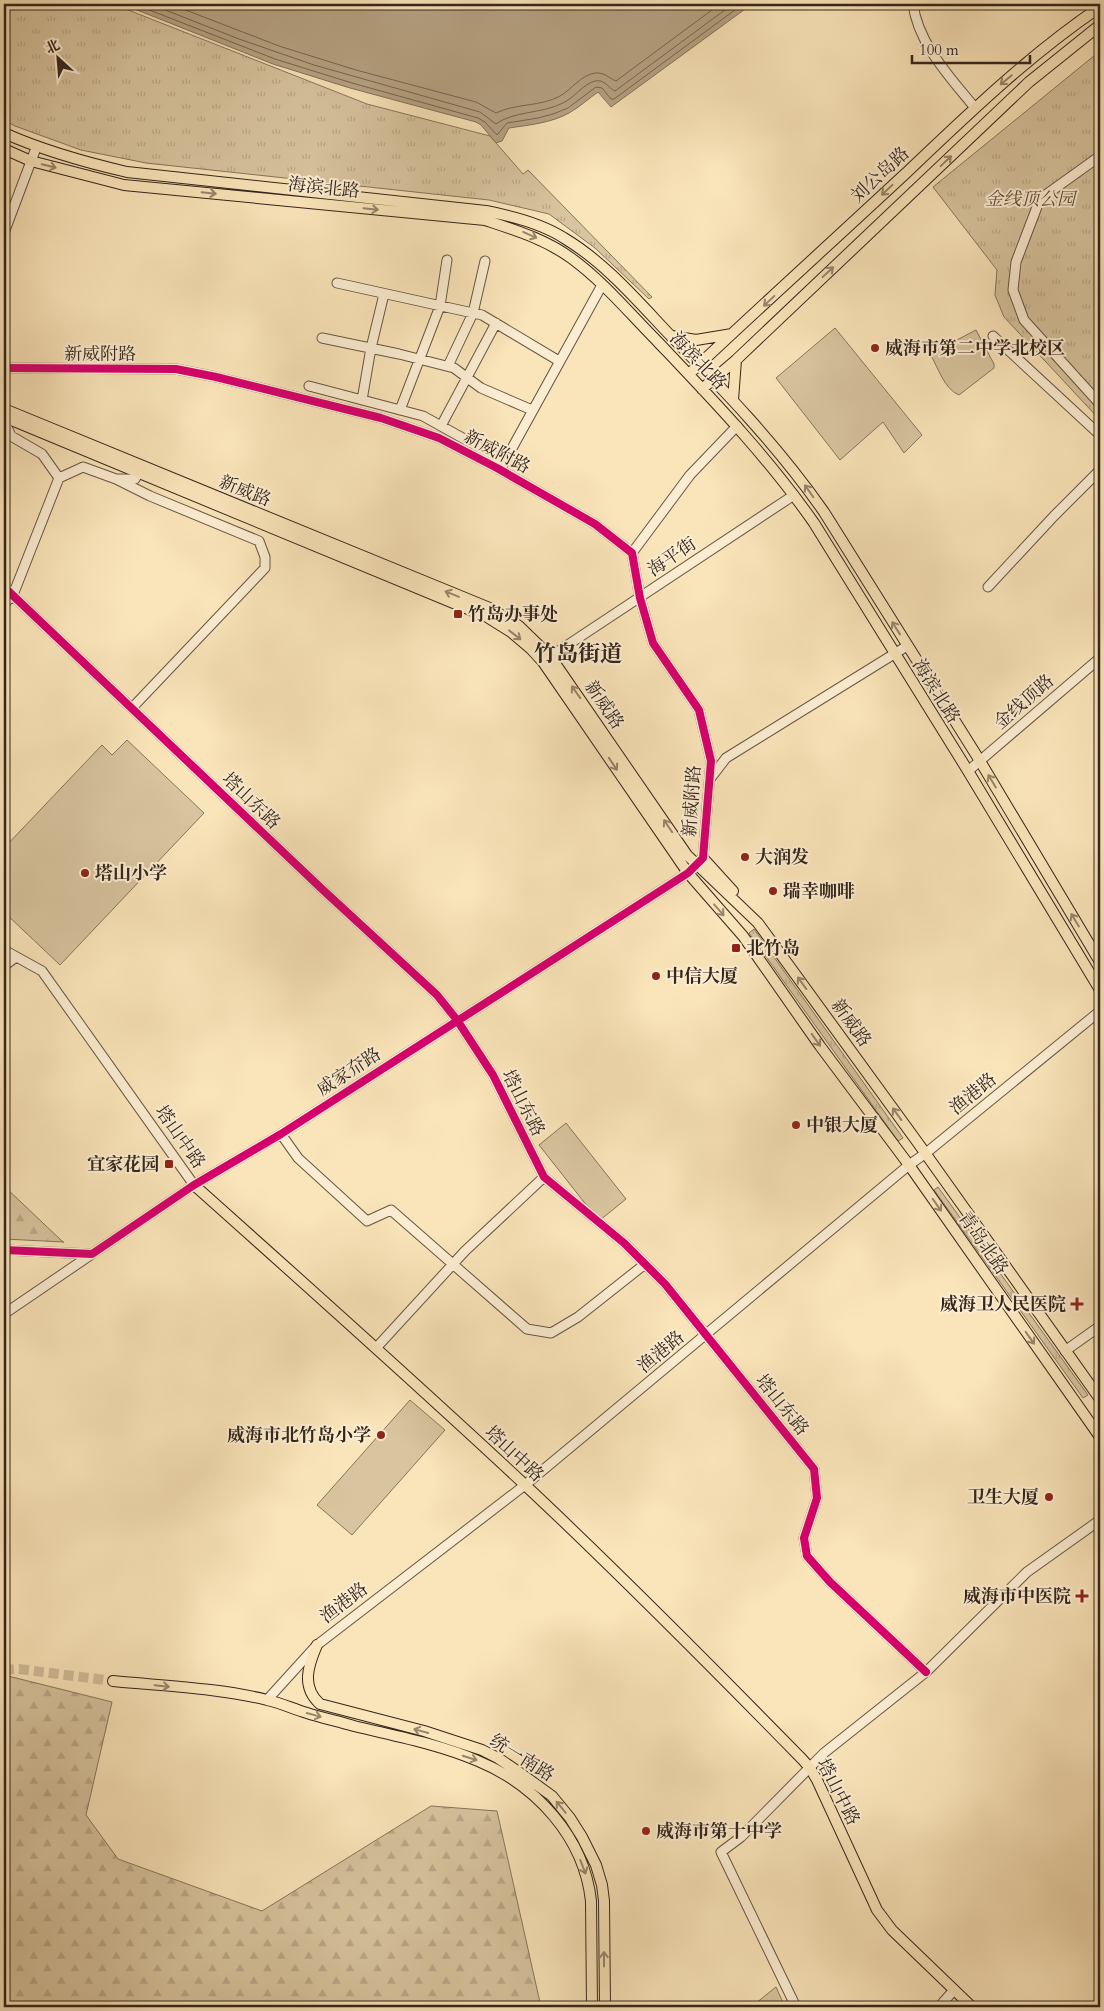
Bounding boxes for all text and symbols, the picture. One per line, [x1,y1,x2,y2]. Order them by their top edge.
north arrow [32,32,82,82]
scale bar [912,32,1029,64]
text: 北 [42,35,63,58]
text: 100 m [919,40,959,60]
one-way arrow [1000,74,1013,85]
street label: 刘公岛路 [845,141,915,209]
one-way arrow [940,155,952,167]
one-way arrow [41,162,57,171]
street label: 海滨北路 [287,172,361,204]
one-way arrow [881,184,894,196]
park label: 金线顶公园 [985,187,1078,212]
one-way arrow [201,188,217,198]
one-way arrow [362,204,378,214]
one-way arrow [522,231,537,241]
one-way arrow [821,266,834,278]
one-way arrow [762,296,775,307]
street label: 海滨北路 [664,326,732,396]
place label: 威海市第二中学北校区 [885,336,1065,361]
street label: 新威附路 [64,342,136,367]
marker: 威海市第二中学北校区 [869,342,881,354]
street label: 新威附路 [459,424,535,480]
street label: 新威路 [215,469,275,513]
one-way arrow [804,484,814,498]
street label: 海平街 [643,532,701,582]
one-way arrow [445,588,460,598]
place label: 竹岛办事处 [468,602,558,627]
marker: 竹岛办事处 [452,608,464,620]
one-way arrow [891,622,901,636]
one-way arrow [508,630,521,641]
district label: 竹岛街道 [534,639,622,669]
street label: 海滨北路 [906,654,966,728]
street label: 金线顶路 [989,669,1059,735]
street label: 新威路 [579,676,629,734]
one-way arrow [571,685,581,699]
one-way arrow [608,756,618,770]
street label: 新威附路 [677,764,707,838]
street label: 塔山东路 [216,767,286,835]
one-way arrow [986,774,996,788]
one-way arrow [663,819,673,833]
place label: 大润发 [755,845,809,870]
marker: 大润发 [739,851,751,863]
place label: 塔山小学 [95,861,167,886]
marker: 塔山小学 [79,867,91,879]
place label: 瑞幸咖啡 [783,879,855,904]
marker: 瑞幸咖啡 [767,885,779,897]
one-way arrow [714,903,725,916]
one-way arrow [1070,914,1080,928]
place label: 北竹岛 [746,936,800,961]
marker: 北竹岛 [730,942,742,954]
place label: 中信大厦 [666,964,738,989]
marker: 中信大厦 [650,970,662,982]
one-way arrow [796,976,807,990]
street label: 新威路 [825,994,877,1052]
one-way arrow [811,1033,821,1047]
street label: 威家夼路 [312,1042,386,1102]
street label: 塔山东路 [496,1065,550,1141]
street label: 渔港路 [944,1067,1002,1121]
street label: 塔山中路 [149,1100,211,1174]
one-way arrow [892,1107,902,1121]
place label: 中银大厦 [806,1113,878,1138]
marker: 中银大厦 [790,1119,802,1131]
place label: 宜家花园 [87,1152,159,1177]
marker: 宜家花园 [163,1158,175,1170]
one-way arrow [932,1198,942,1212]
street label: 青岛北路 [952,1206,1014,1280]
place label: 威海卫人民医院 [940,1292,1066,1317]
marker: 威海卫人民医院 [1070,1297,1084,1311]
street label: 渔港路 [632,1325,690,1379]
one-way arrow [1025,1331,1035,1345]
street label: 塔山东路 [750,1369,814,1441]
street label: 塔山中路 [479,1420,549,1488]
place label: 威海市北竹岛小学 [227,1423,371,1448]
marker: 威海市北竹岛小学 [375,1429,387,1441]
place label: 卫生大厦 [967,1485,1039,1510]
marker: 卫生大厦 [1043,1491,1055,1503]
street label: 渔港路 [315,1577,373,1629]
place label: 威海市中医院 [963,1584,1071,1609]
marker: 威海市中医院 [1075,1589,1089,1603]
one-way arrow [154,1681,170,1691]
one-way arrow [305,1711,321,1720]
one-way arrow [413,1725,429,1735]
street label: 统一南路 [485,1728,559,1788]
one-way arrow [462,1754,478,1764]
street label: 塔山中路 [811,1754,865,1830]
one-way arrow [556,1801,567,1814]
place label: 威海市第十中学 [656,1819,782,1844]
marker: 威海市第十中学 [640,1825,652,1837]
one-way arrow [579,1859,588,1875]
one-way arrow [599,1951,609,1967]

